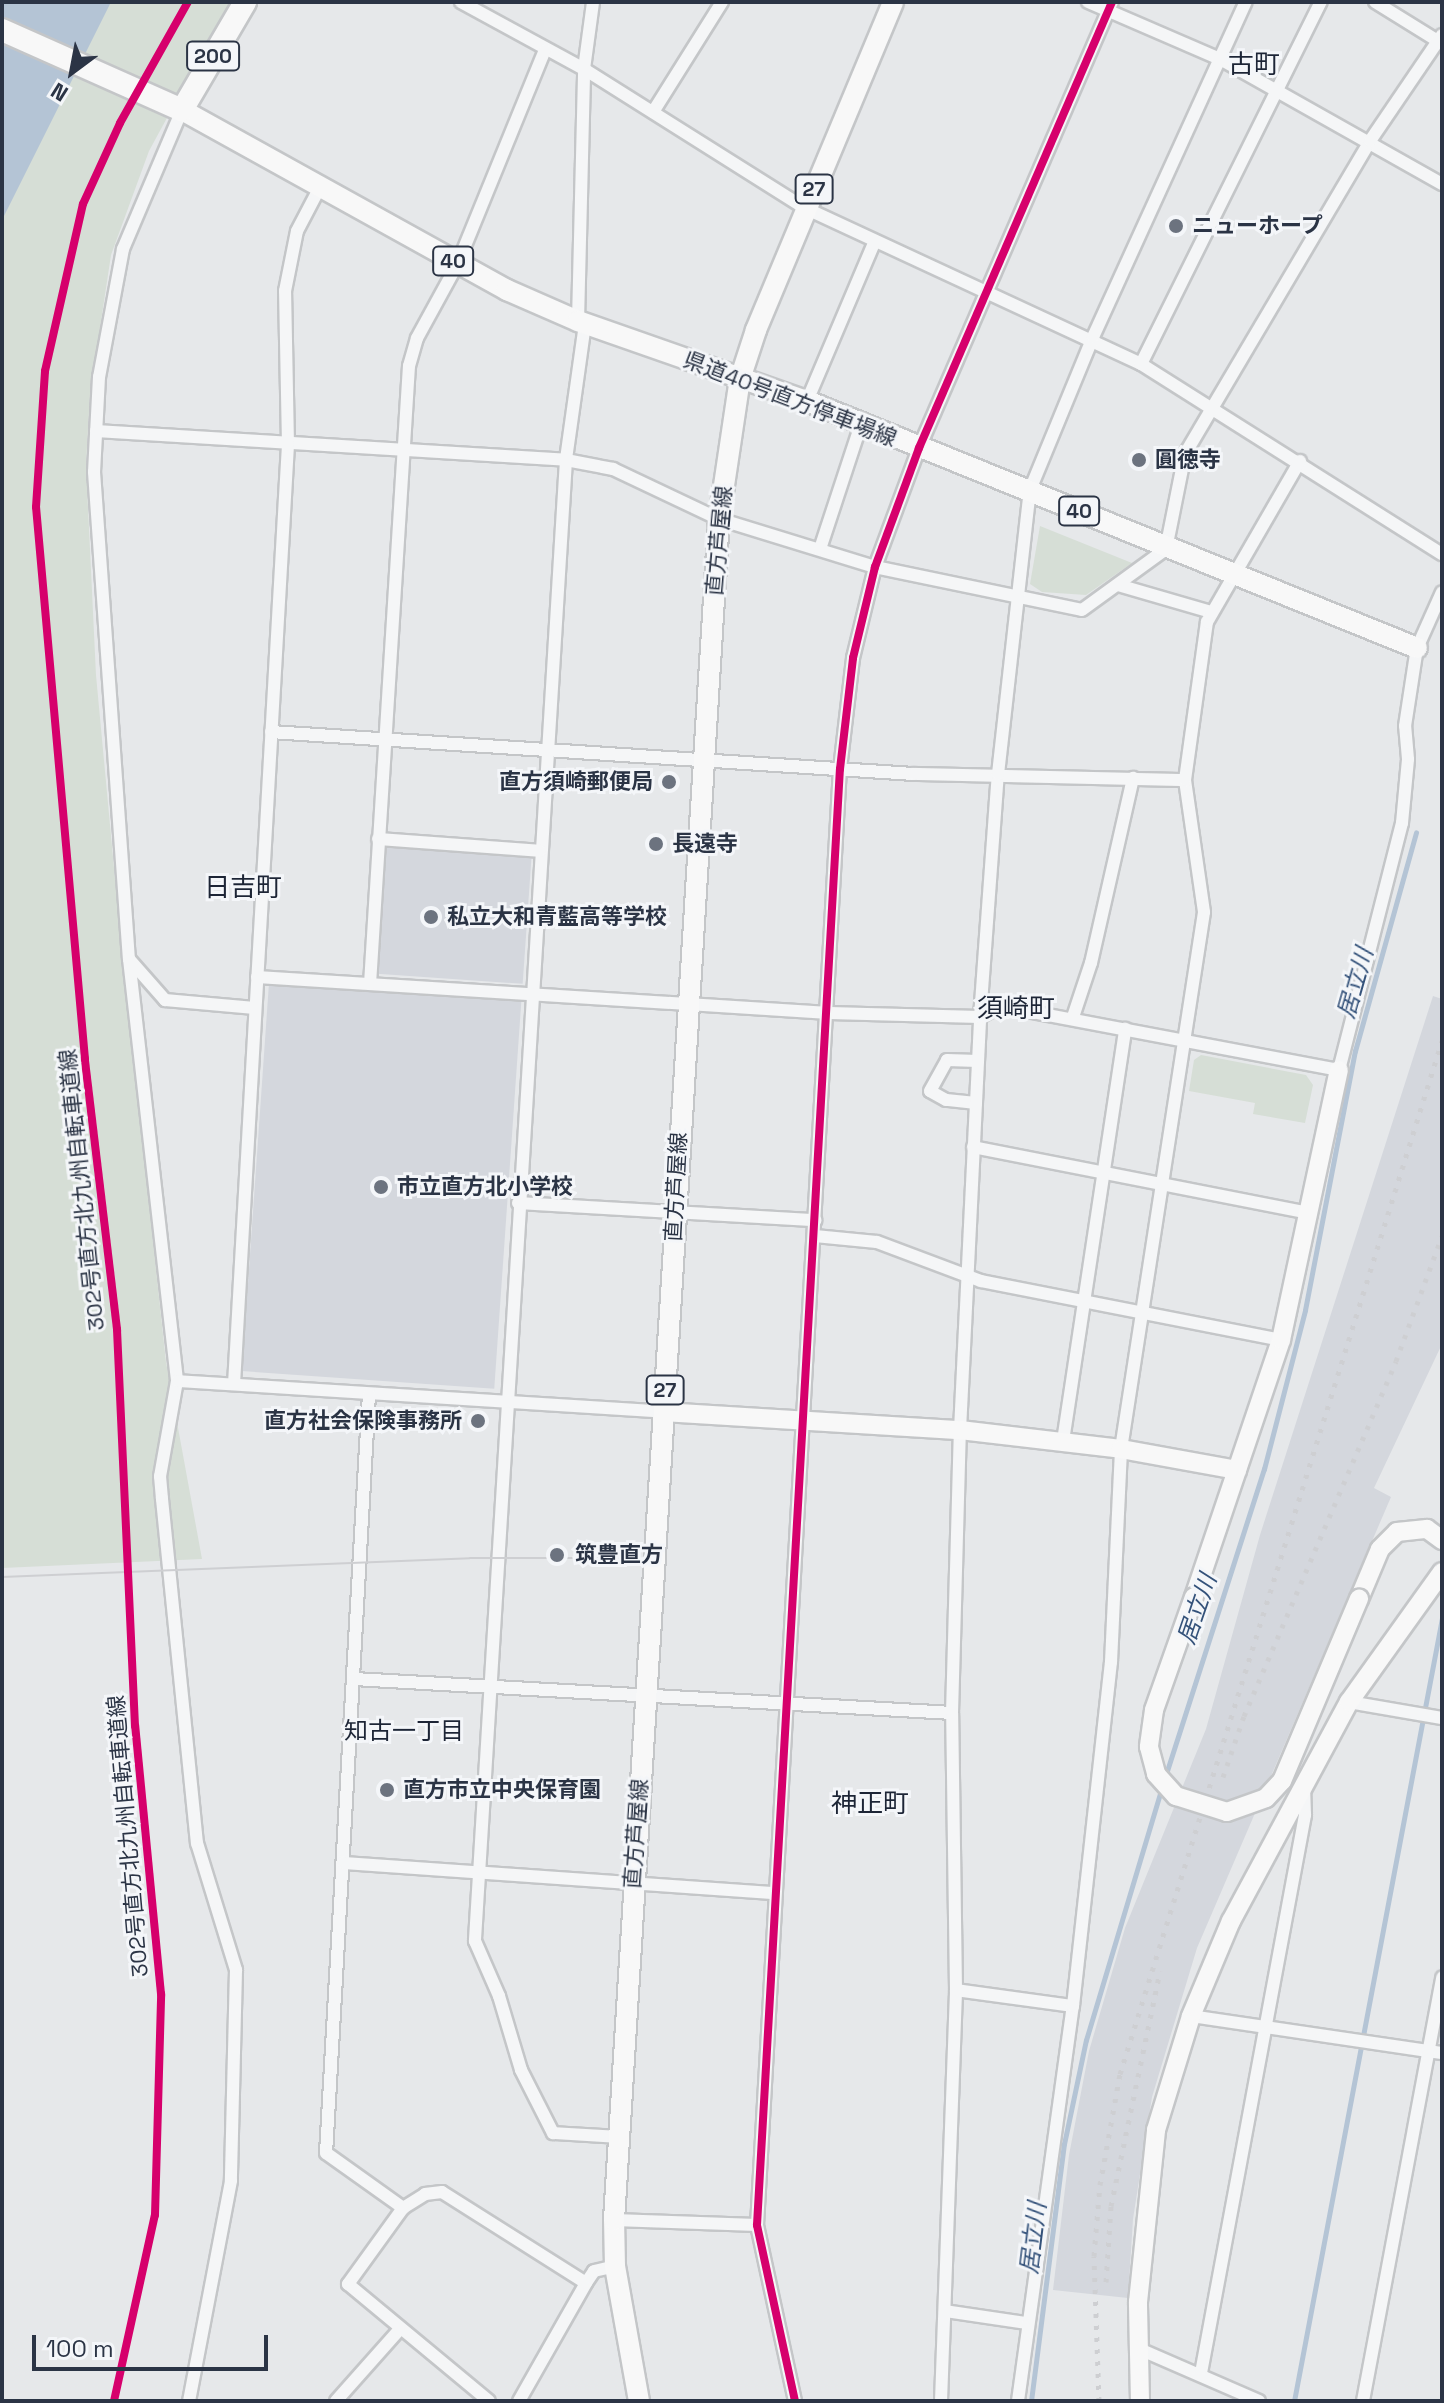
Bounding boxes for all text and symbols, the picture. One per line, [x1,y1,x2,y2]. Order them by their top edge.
north arrow [32,32,112,112]
road number: 200 [185,40,241,72]
district label: 古町 [1228,49,1280,81]
text: N [46,77,73,108]
road number: 27 [794,173,834,205]
place label: ニューホープ [1192,213,1324,239]
marker: ニューホープ [1167,217,1185,235]
road number: 40 [431,245,475,277]
street label: 県道40号直方停車場線 [680,346,900,452]
place label: 圓徳寺 [1155,447,1221,473]
marker: 圓徳寺 [1130,451,1148,469]
street label: 直方芦屋線 [701,485,737,597]
road number: 40 [1057,495,1101,527]
place label: 直方須崎郵便局 [499,769,653,795]
marker: 直方須崎郵便局 [660,773,678,791]
place label: 長遠寺 [672,831,738,857]
marker: 長遠寺 [647,835,665,853]
district label: 日吉町 [204,872,282,904]
place label: 私立大和青藍高等学校 [447,904,667,930]
marker: 私立大和青藍高等学校 [422,908,440,926]
water label: 居立川 [1331,944,1379,1022]
district label: 須崎町 [977,993,1055,1025]
street label: 302号直方北九州自転車道線 [54,1048,110,1332]
street label: 直方芦屋線 [660,1131,692,1243]
place label: 市立直方北小学校 [397,1174,573,1200]
marker: 市立直方北小学校 [372,1178,390,1196]
road number: 27 [645,1374,685,1406]
place label: 直方社会保険事務所 [264,1408,462,1434]
marker: 直方社会保険事務所 [469,1412,487,1430]
place label: 筑豊直方 [575,1542,663,1568]
marker: 筑豊直方 [546,1544,568,1566]
water label: 居立川 [1172,1570,1222,1648]
street label: 302号直方北九州自転車道線 [103,1694,153,1978]
district label: 知古一丁目 [344,1717,464,1745]
place label: 直方市立中央保育園 [403,1777,601,1803]
street label: 直方芦屋線 [619,1778,653,1890]
marker: 直方市立中央保育園 [378,1781,396,1799]
district label: 神正町 [831,1788,909,1820]
water label: 居立川 [1014,2201,1052,2275]
scale bar [36,2319,272,2369]
text: 100 m [46,2333,114,2364]

